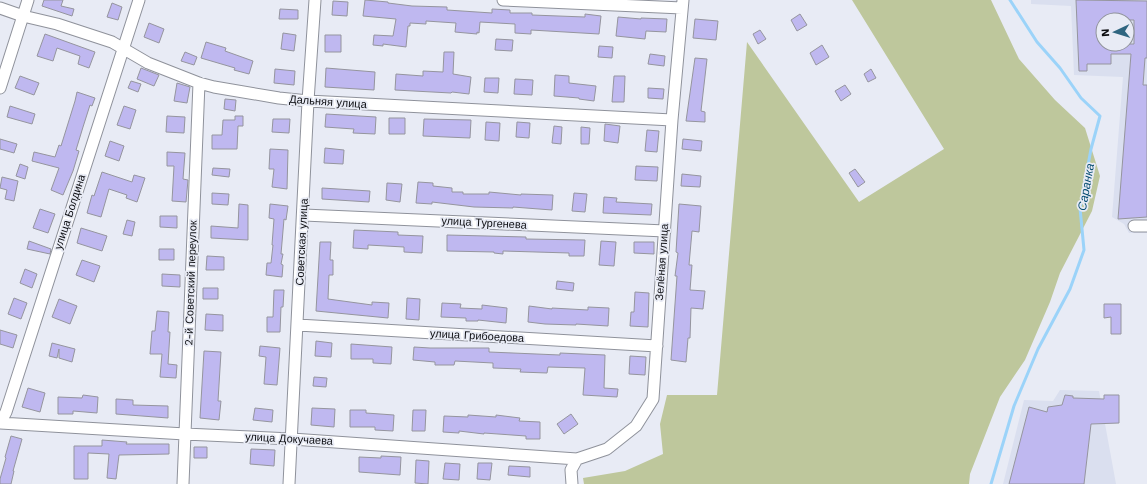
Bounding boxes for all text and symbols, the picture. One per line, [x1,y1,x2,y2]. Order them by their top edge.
north arrow [1095,12,1135,52]
text: N [1099,28,1112,37]
street label: Дальняя улица [289,93,368,111]
water label: Саранка [1075,162,1097,212]
street label: улица Болдина [52,172,89,251]
street label: Советская улица [293,197,311,286]
street label: улица Тургенева [441,214,528,232]
street label: 2-й Советский переулок [182,220,200,346]
street label: Зелёная улица [653,222,671,301]
street label: улица Грибоедова [430,327,525,345]
street label: улица Докучаева [245,430,334,448]

